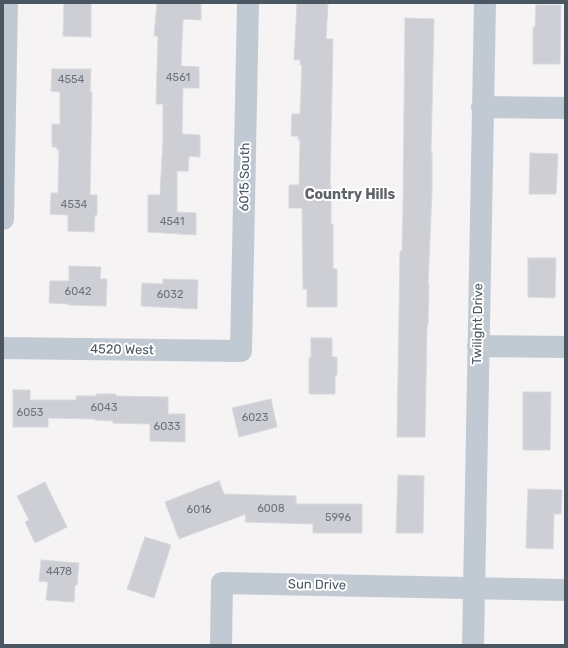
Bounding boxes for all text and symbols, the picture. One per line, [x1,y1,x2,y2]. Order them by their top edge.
house number: 4561 [166,71,190,85]
house number: 4554 [58,73,84,87]
street label: 6015 South [237,142,253,212]
district label: Country Hills [305,187,395,203]
house number: 4534 [61,198,87,212]
house number: 4541 [160,215,184,229]
street label: Twilight Drive [469,283,487,365]
house number: 6042 [65,285,91,299]
house number: 6032 [157,288,183,302]
street label: 4520 West [90,342,154,358]
house number: 6043 [90,401,118,415]
house number: 6053 [17,406,43,420]
house number: 6023 [242,411,268,425]
house number: 6033 [154,420,180,434]
house number: 6008 [257,502,285,516]
house number: 6016 [187,503,211,517]
house number: 5996 [325,511,351,525]
house number: 4478 [46,565,72,579]
street label: Sun Drive [288,577,346,593]

